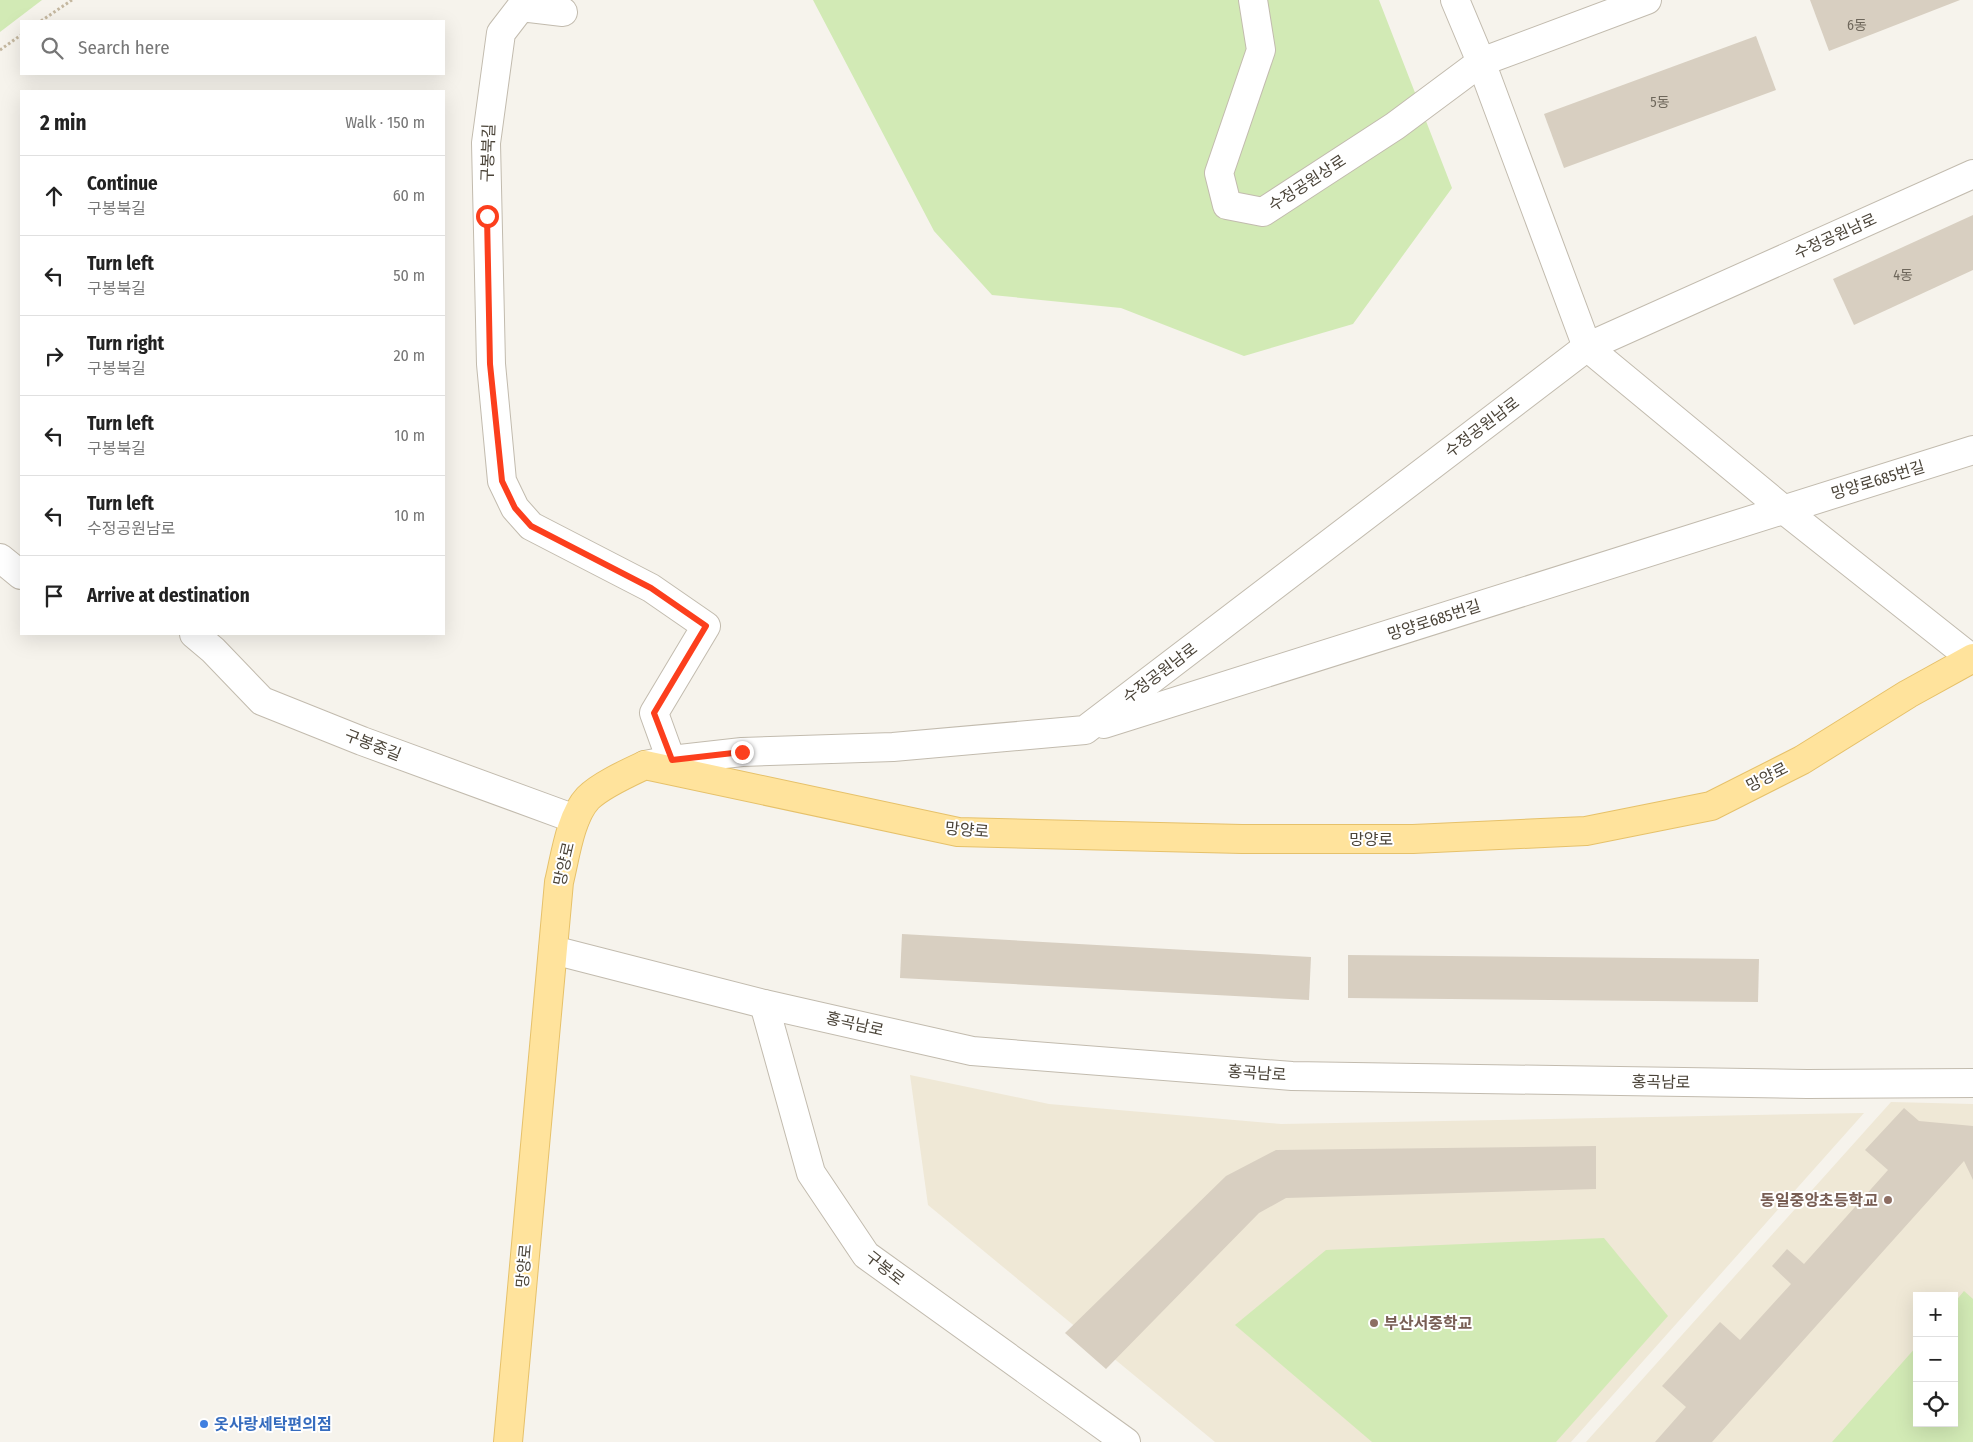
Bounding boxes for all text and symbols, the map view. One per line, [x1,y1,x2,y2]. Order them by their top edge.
house number: 6동 [1847,17,1867,34]
search box [20,20,445,75]
icon: search [38,34,66,62]
text: Search here [78,36,170,59]
house number: 5동 [1650,94,1670,111]
text: 2 min [40,110,87,136]
text: Walk · 150 m [345,113,425,132]
street label: 구봉북길 [477,123,499,183]
street label: 수정공원상로 [1265,151,1349,215]
text: Continue [87,172,158,195]
icon: ahead [40,182,68,210]
text: 60 m [393,186,425,205]
text: 구봉북길 [87,199,146,218]
route start [476,205,499,228]
street label: 수정공원남로 [1791,209,1879,263]
text: Turn left [87,252,154,275]
icon: left [40,262,68,290]
text: 50 m [393,266,425,285]
house number: 4동 [1893,267,1913,284]
text: 구봉북길 [87,279,146,298]
text: Turn right [87,332,164,355]
icon: right [40,342,68,370]
text: 20 m [394,346,425,365]
text: 구봉북길 [87,359,146,378]
street label: 수정공원남로 [1441,393,1523,461]
text: Turn left [87,412,154,435]
icon: left [40,422,68,450]
text: 10 m [394,426,425,445]
text: 구봉북길 [87,439,146,458]
street label: 망양로685번길 [1829,457,1927,503]
text: Turn left [87,492,154,515]
icon: left [40,502,68,530]
text: 10 m [394,506,425,525]
text: 수정공원남로 [87,519,175,538]
icon: arrive [40,582,68,610]
text: Arrive at destination [87,584,250,607]
street label: 망양로685번길 [1385,596,1483,644]
street label: 수정공원남로 [1119,639,1201,707]
street label: 구봉중길 [342,726,404,764]
route end [731,741,754,764]
street label: 망양로 [1743,758,1791,795]
street label: 망양로 [944,819,990,841]
street label: 망양로 [1349,830,1393,849]
street label: 망양로 [550,840,578,888]
street label: 홍곡남로 [824,1008,886,1040]
street label: 홍곡남로 [1227,1061,1287,1085]
street label: 홍곡남로 [1631,1072,1691,1092]
place label: 동일중앙초등학교 [1760,1191,1878,1210]
marker: 동일중앙초등학교 [1882,1194,1894,1206]
street label: 망양로 [513,1243,535,1289]
street label: 구봉로 [862,1247,908,1289]
map controls [1913,1292,1958,1427]
button: + [1913,1292,1958,1337]
place label: 부산서중학교 [1384,1314,1473,1333]
marker: 부산서중학교 [1368,1317,1380,1329]
button: − [1913,1337,1958,1382]
button: locate [1913,1382,1958,1427]
place label: 옷사랑세탁편의점 [214,1415,332,1434]
marker: 옷사랑세탁편의점 [198,1418,210,1430]

